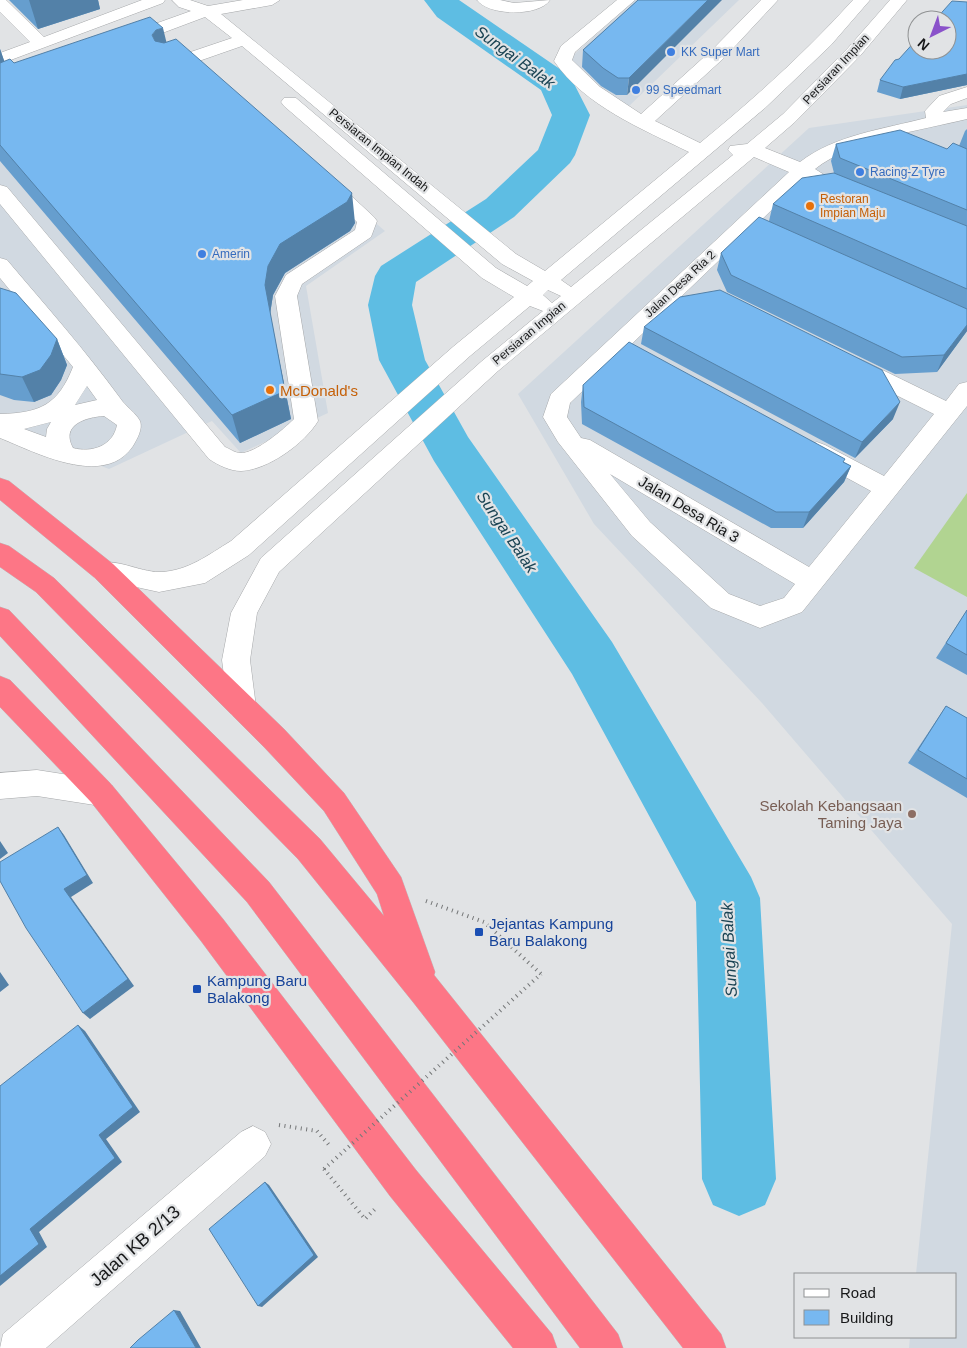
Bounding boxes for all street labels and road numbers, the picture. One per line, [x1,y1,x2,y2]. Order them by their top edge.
street label: Persiaran Impian [800,31,872,107]
street label: Persiaran Impian Indah [326,106,432,194]
street label: Jalan Desa Ria 2 [642,247,718,320]
street label: Persiaran Impian [490,298,568,368]
street label: Jalan Desa Ria 3 [636,472,742,546]
street label: Jalan KB 2/13 [86,1202,184,1290]

